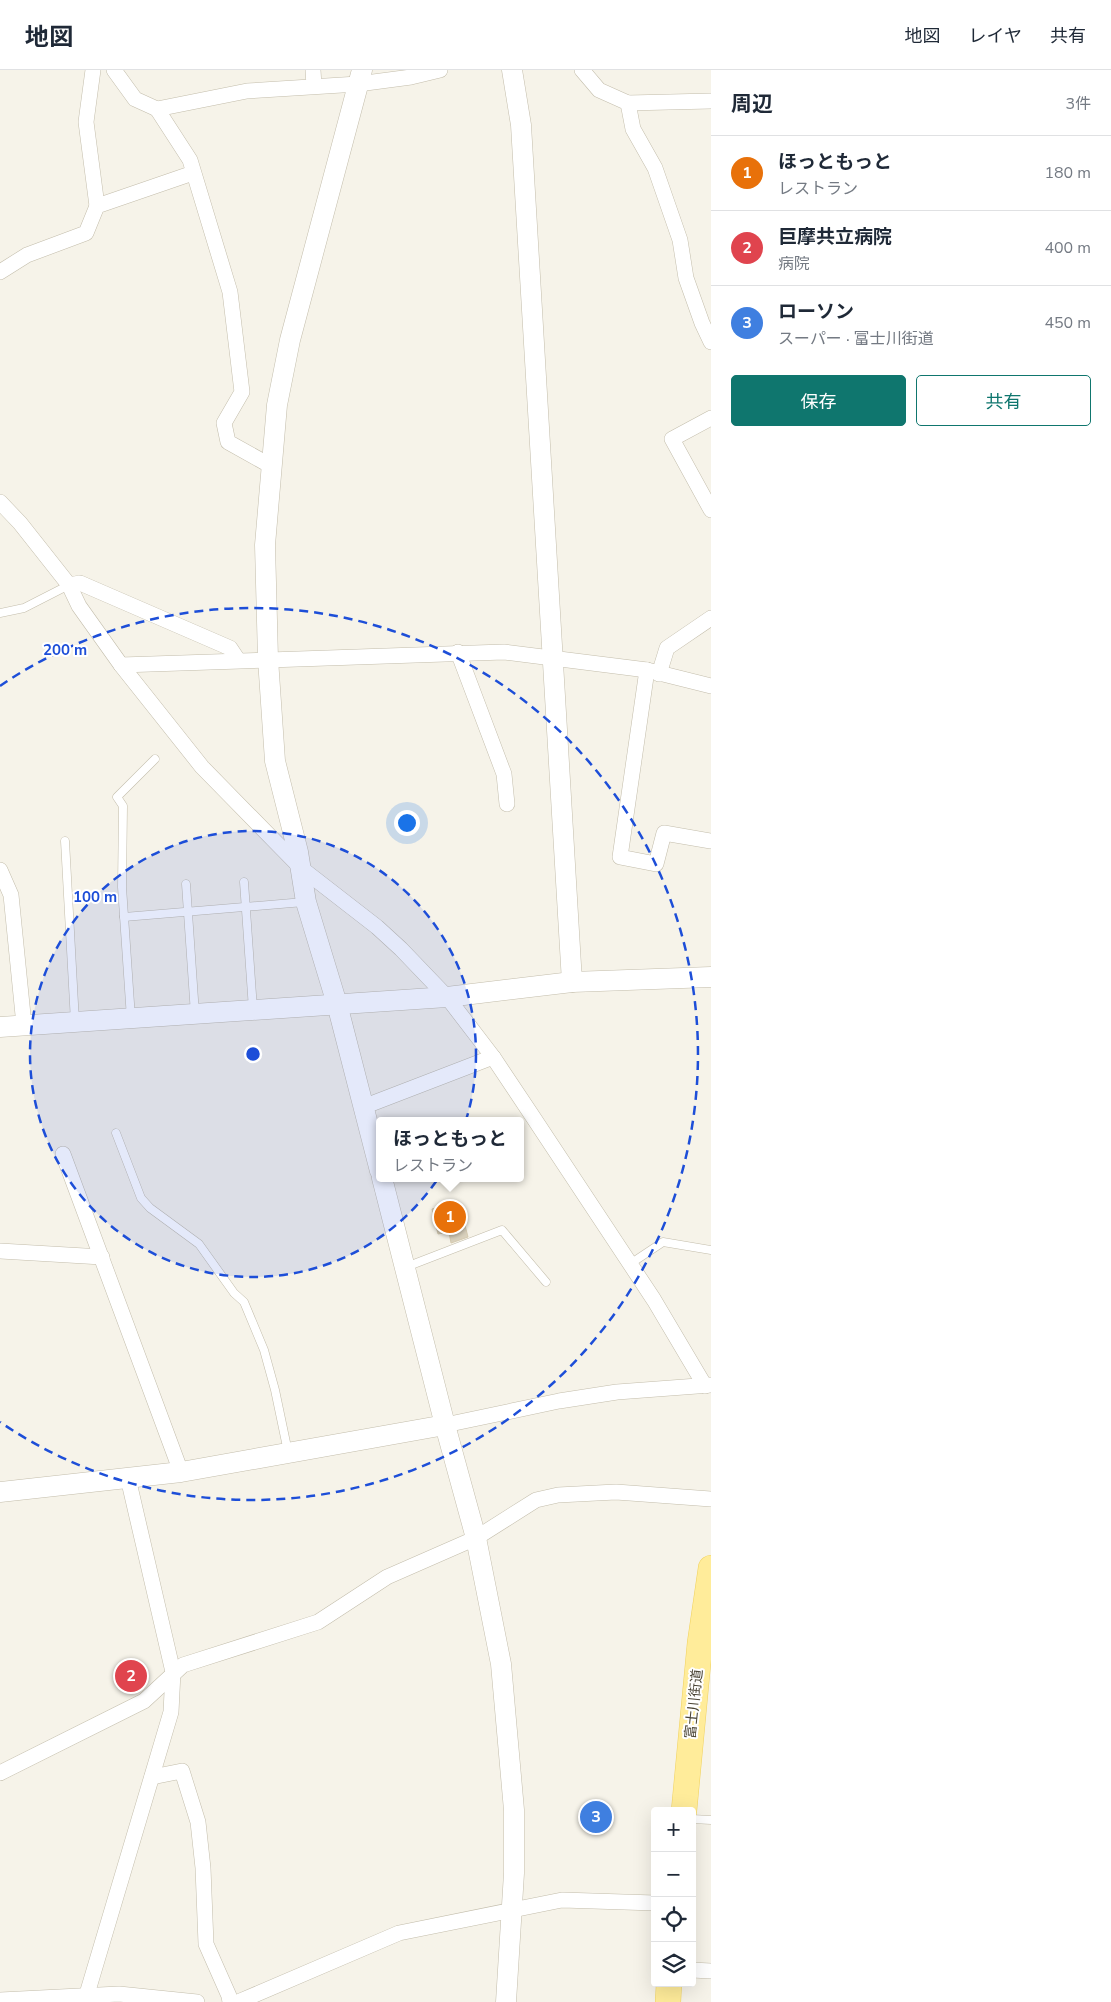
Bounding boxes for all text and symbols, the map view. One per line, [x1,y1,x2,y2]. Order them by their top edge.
text: 地図 [25,21,73,53]
text: 地図 [905,24,941,48]
text: レイヤ [969,24,1022,48]
text: 共有 [1050,24,1086,48]
text: 周辺 [731,90,773,118]
text: 3件 [1065,93,1091,115]
text: ほっともっと [778,149,892,175]
text: 1 [742,162,752,184]
text: 180 m [1044,162,1091,184]
text: レストラン [778,178,858,200]
text: 巨摩共立病院 [778,224,892,250]
text: 2 [742,237,752,259]
text: 400 m [1044,237,1091,259]
text: 病院 [778,253,810,275]
text: ローソン [778,299,854,325]
text: 3 [742,312,752,334]
text: 450 m [1044,312,1091,334]
text: スーパー · 富士川街道 [778,328,934,350]
button: 保存 [731,375,906,426]
button: 共有 [916,375,1091,426]
text: 200 m [43,640,87,660]
your location [394,810,420,836]
text: 100 m [73,887,117,907]
centre of rings [244,1045,262,1063]
popup [376,1117,524,1182]
text: ほっともっと [393,1126,507,1152]
text: レストラン [393,1155,473,1177]
pin: 1 [434,1198,466,1236]
pin: 2 [115,1657,147,1695]
street label: 富士川街道 [681,1668,707,1740]
pin: 3 [580,1798,612,1836]
map controls [651,1807,696,1987]
button: + [651,1807,696,1852]
button: − [651,1852,696,1897]
button: locate [651,1897,696,1942]
button: layers [651,1942,696,1987]

